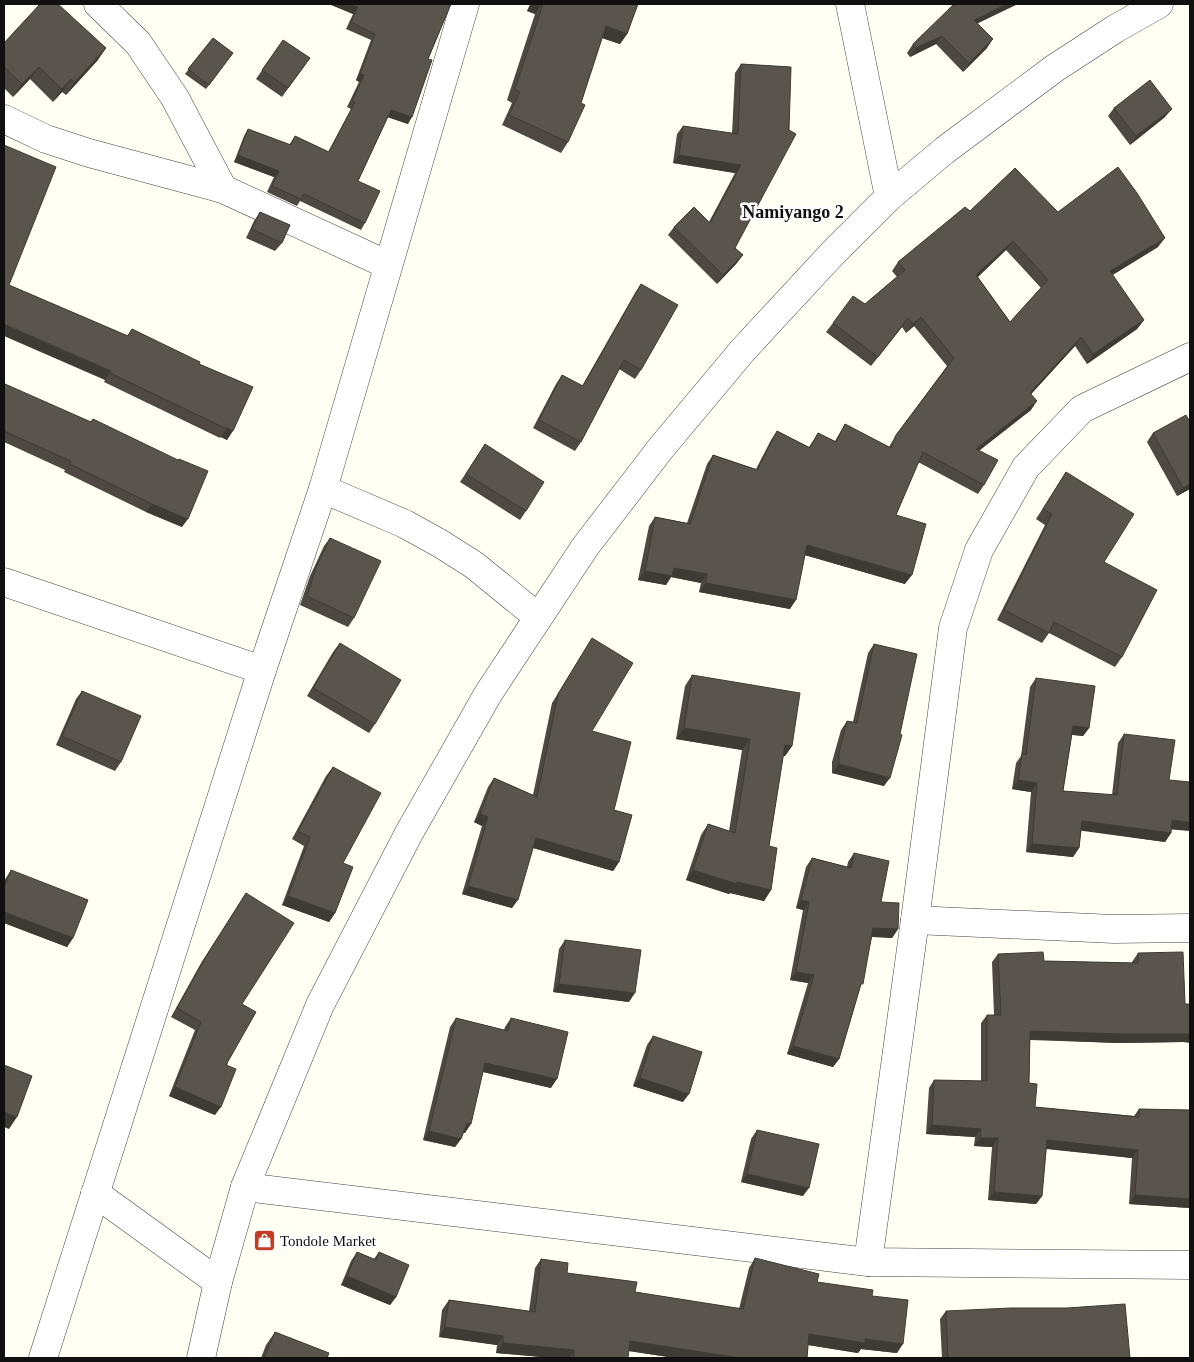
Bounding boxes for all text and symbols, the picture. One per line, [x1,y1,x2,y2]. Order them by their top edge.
district label: Namiyango 2 [742,202,844,222]
shop icon: Tondole Market [252,1229,276,1253]
place label: Tondole Market [280,1233,377,1249]

